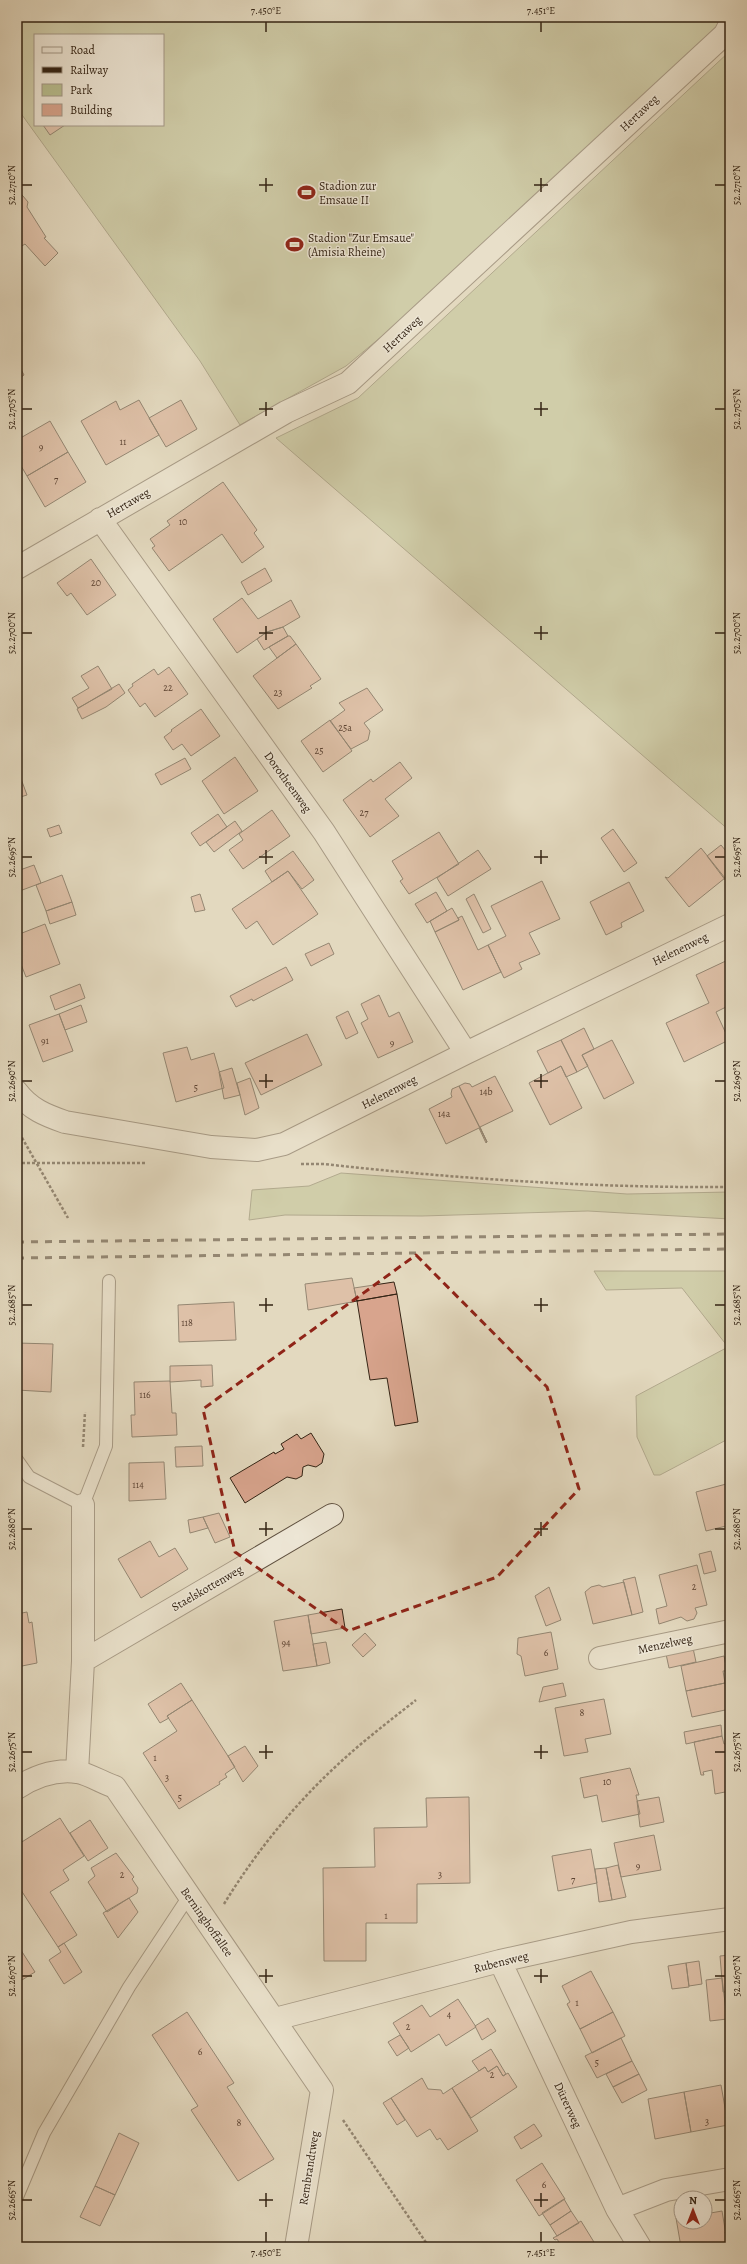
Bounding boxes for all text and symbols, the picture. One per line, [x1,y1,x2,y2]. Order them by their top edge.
text: 7.450°E [251,4,281,17]
text: 7.451°E [527,4,555,17]
legend [34,34,164,126]
text: Road [70,42,96,58]
text: Railway [70,62,109,78]
text: Park [70,82,93,98]
street label: Hertaweg [616,91,662,135]
text: Building [70,102,112,118]
text: 52.2710°N [5,165,18,205]
text: 52.2710°N [730,165,743,205]
place label: Stadion zur Emsaue II [319,178,377,208]
sports icon: Stadion zur Emsaue II [296,183,316,203]
place label: Stadion "Zur Emsaue" (Amisia Rheine) [308,230,415,260]
sports icon: Stadion "Zur Emsaue" (Amisia Rheine) [285,235,305,255]
street label: Hertaweg [379,312,425,356]
text: 52.2705°N [5,389,18,429]
text: 52.2705°N [730,389,743,429]
house number: 11 [120,435,127,448]
house number: 9 [39,440,44,453]
house number: 7 [54,473,59,486]
street label: Hertaweg [103,484,153,522]
house number: 10 [179,515,187,528]
house number: 20 [91,576,101,589]
text: 52.2700°N [5,612,18,654]
text: 52.2700°N [730,612,743,654]
house number: 22 [163,681,173,694]
house number: 23 [274,686,282,699]
house number: 25a [338,721,352,734]
house number: 25 [314,744,324,757]
street label: Dorotheenweg [260,748,316,816]
house number: 27 [360,806,369,819]
text: 52.2695°N [5,837,18,877]
text: 52.2695°N [730,837,743,877]
street label: Helenenweg [649,929,711,969]
house number: 91 [41,1034,50,1047]
house number: 9 [390,1036,395,1049]
text: 52.2690°N [5,1060,18,1102]
text: 52.2690°N [730,1060,743,1102]
street label: Helenenweg [358,1071,420,1113]
house number: 5 [194,1081,198,1094]
house number: 14b [479,1085,493,1098]
house number: 14a [438,1107,451,1120]
text: 52.2685°N [5,1285,18,1325]
text: 52.2685°N [730,1285,743,1325]
house number: 118 [181,1316,193,1329]
house number: 116 [139,1388,151,1401]
house number: 114 [132,1478,144,1491]
text: 52.2680°N [5,1508,18,1550]
text: 52.2680°N [730,1508,743,1550]
street label: Staelskottenweg [168,1561,246,1615]
house number: 2 [692,1580,697,1593]
street label: Menzelweg [636,1630,694,1658]
house number: 94 [281,1636,291,1649]
house number: 6 [544,1646,549,1659]
house number: 8 [580,1706,585,1719]
text: 52.2675°N [5,1732,18,1772]
text: 52.2675°N [730,1732,743,1772]
house number: 1 [153,1751,157,1764]
house number: 3 [165,1771,169,1784]
house number: 10 [603,1775,611,1788]
house number: 5 [178,1791,182,1804]
house number: 9 [636,1859,641,1872]
house number: 2 [120,1868,125,1881]
house number: 3 [438,1868,442,1881]
house number: 7 [571,1873,576,1886]
street label: Berninghoffallee [177,1884,237,1960]
house number: 1 [384,1909,388,1922]
street label: Rubensweg [472,1947,530,1977]
text: 52.2670°N [5,1955,18,1997]
text: 52.2670°N [730,1955,743,1997]
house number: 1 [575,1996,579,2009]
house number: 4 [447,2008,452,2021]
house number: 2 [406,2020,411,2033]
house number: 6 [198,2045,203,2058]
house number: 5 [595,2056,599,2069]
house number: 2 [490,2068,495,2081]
street label: Dürerweg [550,2079,586,2131]
house number: 3 [705,2115,709,2128]
house number: 8 [237,2116,242,2129]
street label: Rembrandtweg [295,2130,323,2206]
house number: 6 [542,2178,547,2191]
text: 52.2665°N [5,2180,18,2220]
text: 52.2665°N [730,2180,743,2220]
north arrow [673,2190,713,2230]
text: N [689,2193,697,2208]
text: 7.450°E [251,2246,281,2259]
text: 7.451°E [527,2246,555,2259]

